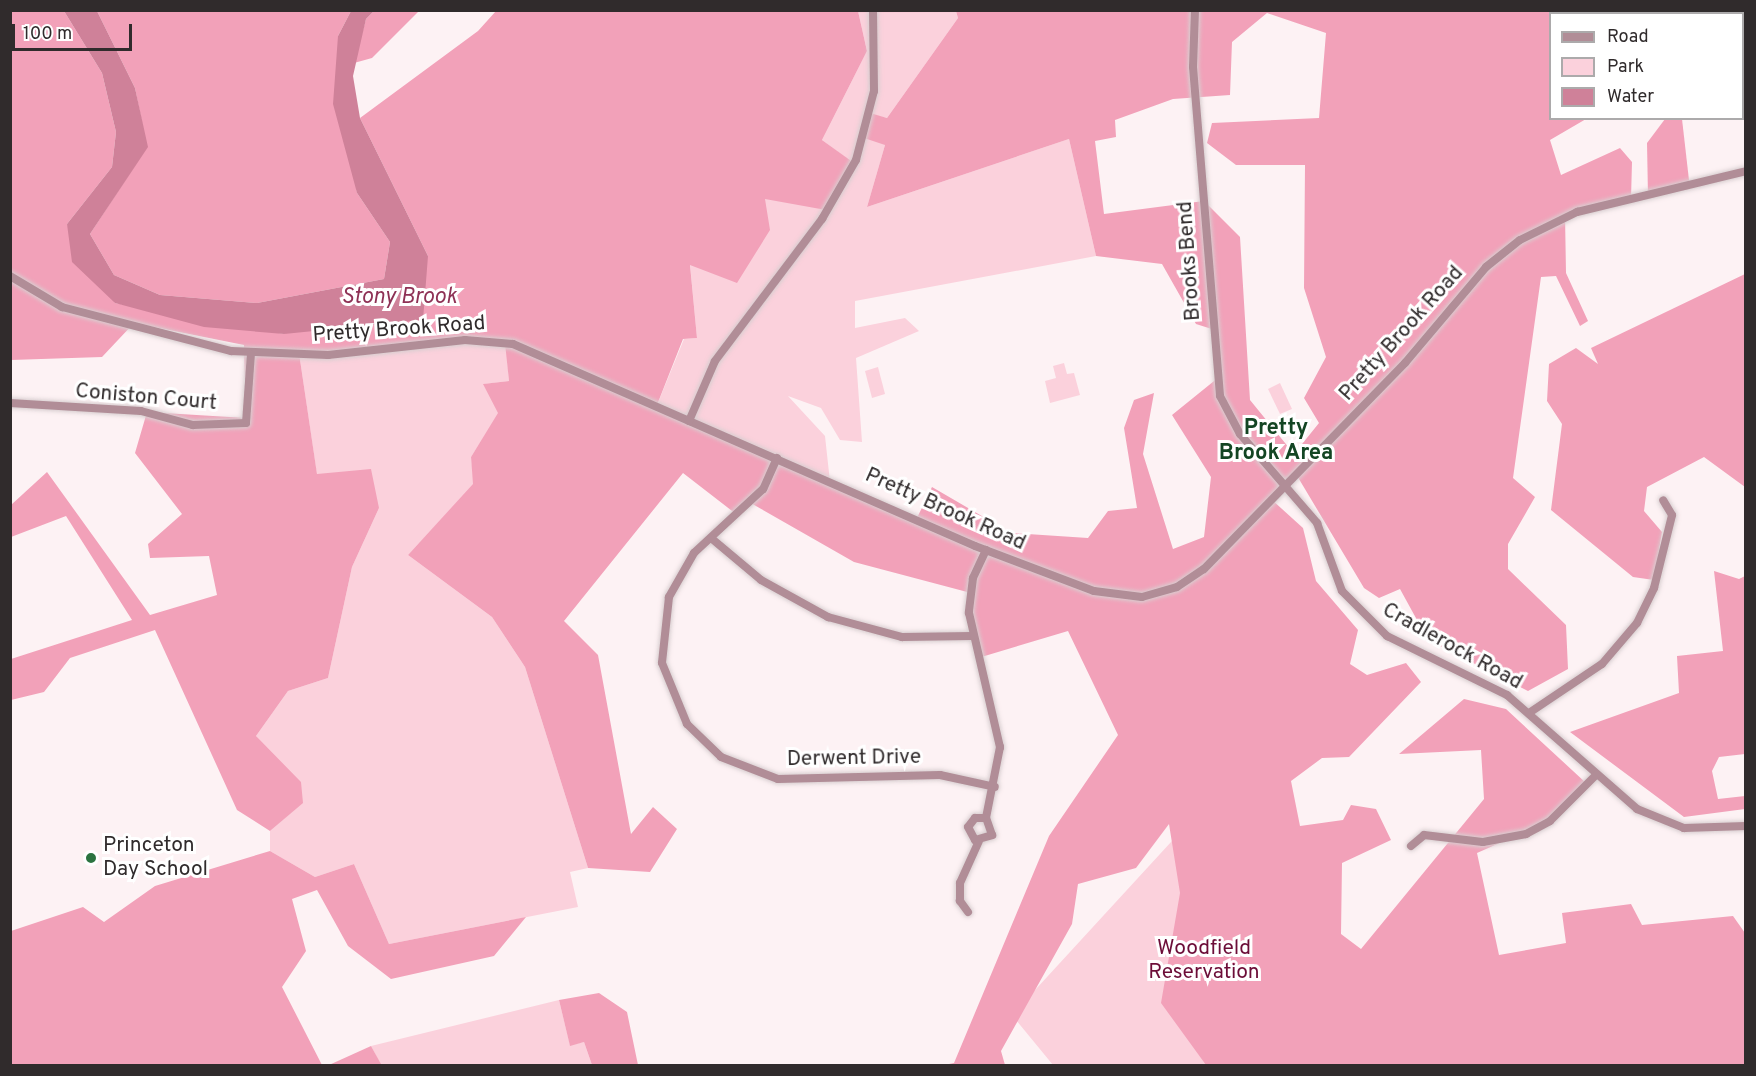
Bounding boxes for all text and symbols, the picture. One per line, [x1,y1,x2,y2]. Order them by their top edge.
scale bar [15,12,135,50]
legend [1549,12,1744,120]
text: 100 m [23,23,72,46]
text: Road [1607,26,1649,49]
text: Park [1607,56,1644,79]
text: Water [1607,86,1654,109]
street label: Brooks Bend [1173,200,1207,322]
street label: Pretty Brook Road [1335,261,1469,407]
water label: Stony Brook [341,285,457,311]
street label: Pretty Brook Road [312,311,486,349]
street label: Coniston Court [74,379,218,417]
district label: Pretty Brook Area [1218,415,1334,466]
street label: Pretty Brook Road [861,463,1029,557]
street label: Cradlerock Road [1377,598,1527,696]
street label: Derwent Drive [787,745,921,773]
place label: Princeton Day School [103,833,208,883]
marker: Princeton Day School [84,851,98,865]
park label: Woodfield Reservation [1148,936,1260,986]

